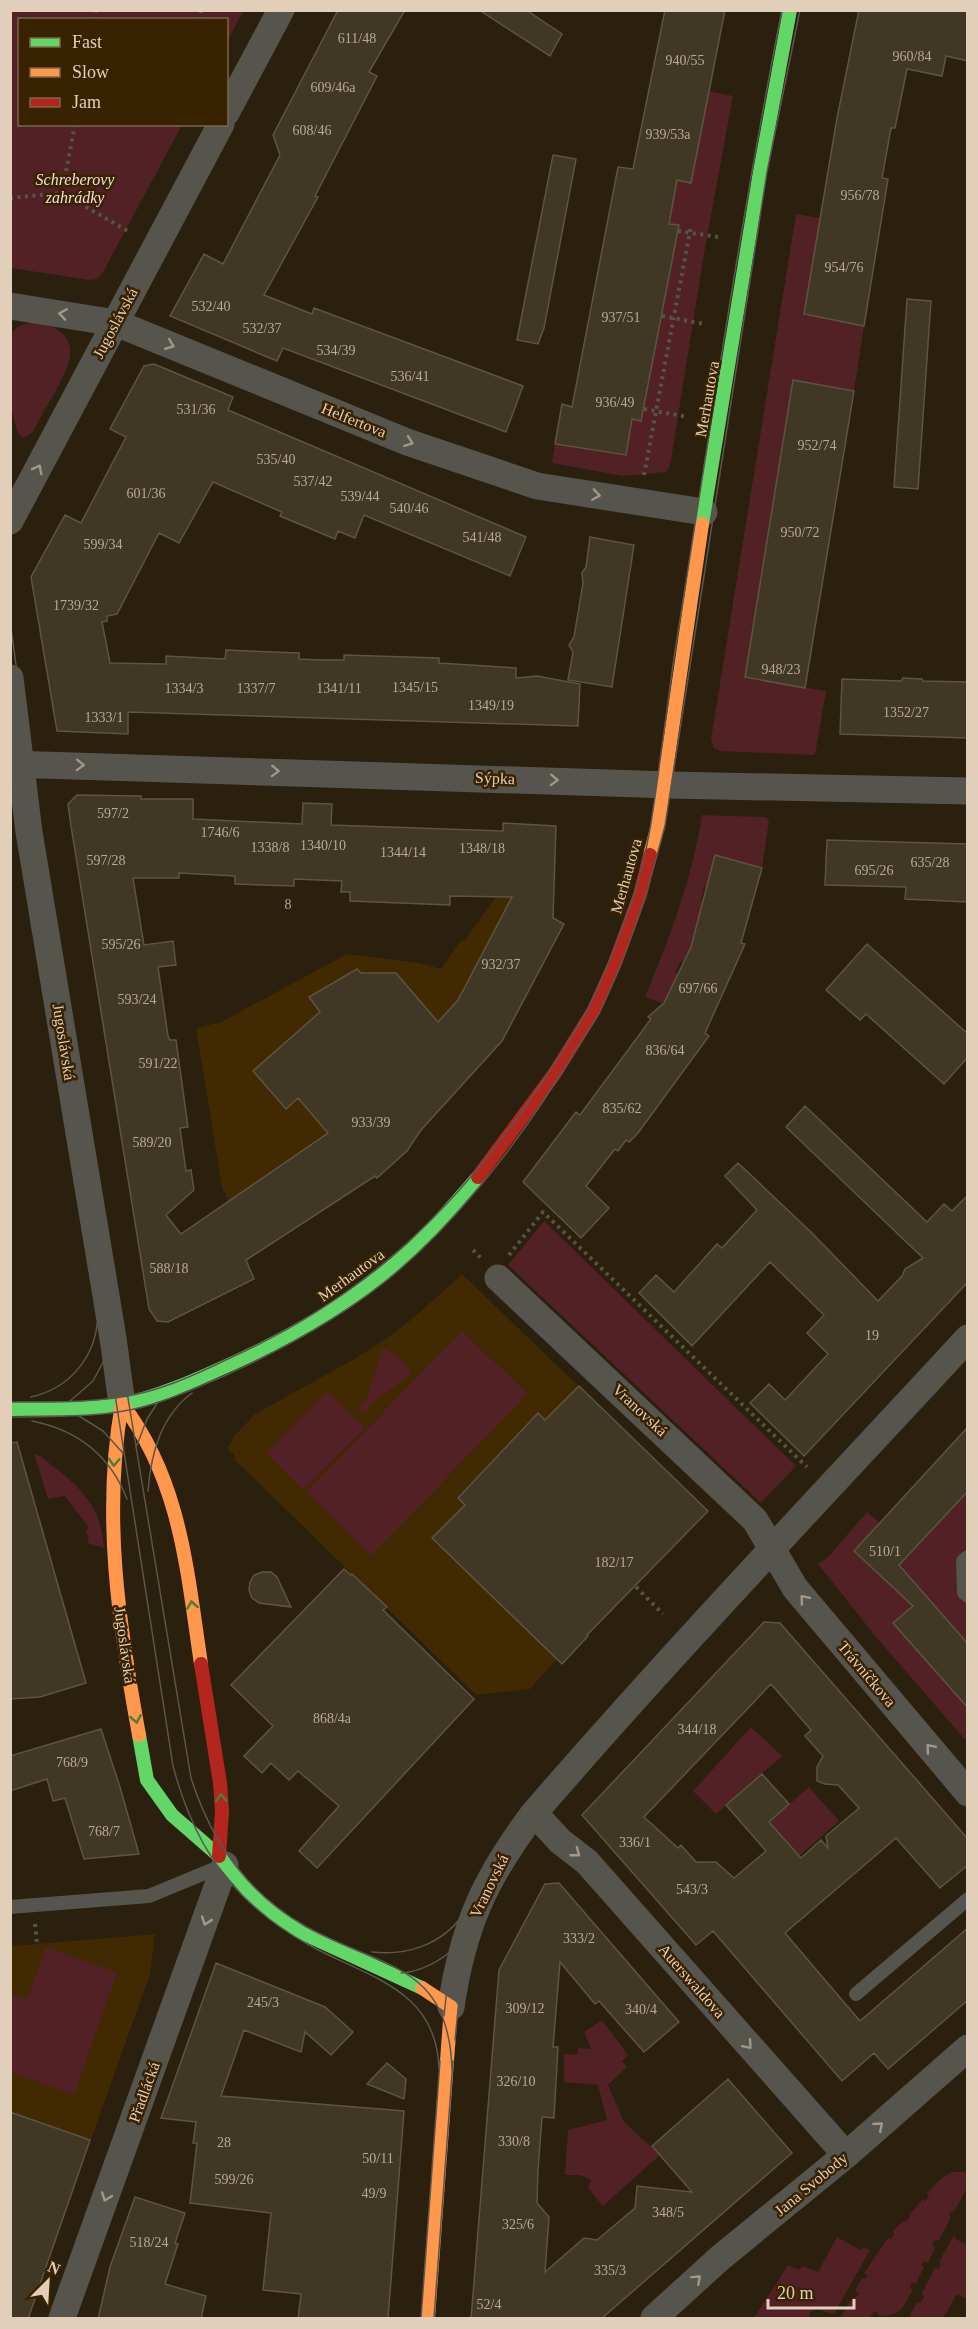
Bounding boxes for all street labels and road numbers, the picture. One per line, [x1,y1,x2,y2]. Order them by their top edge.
street label: Jugoslávská [89,285,142,362]
street label: Merhautova [692,359,722,439]
street label: Helfertova [319,399,389,441]
street label: Sýpka [475,769,515,788]
street label: Merhautova [607,836,645,916]
street label: Jugoslávská [49,1002,78,1082]
street label: Merhautova [315,1245,387,1305]
street label: Vranovská [609,1380,671,1440]
street label: Jugoslávská [110,1606,139,1685]
street label: Trávníčkova [835,1638,899,1710]
street label: Vranovská [466,1852,512,1920]
street label: Auerswaldova [655,1941,729,2021]
street label: Přadlácká [125,2059,163,2125]
street label: Jana Svobody [771,2149,851,2220]

